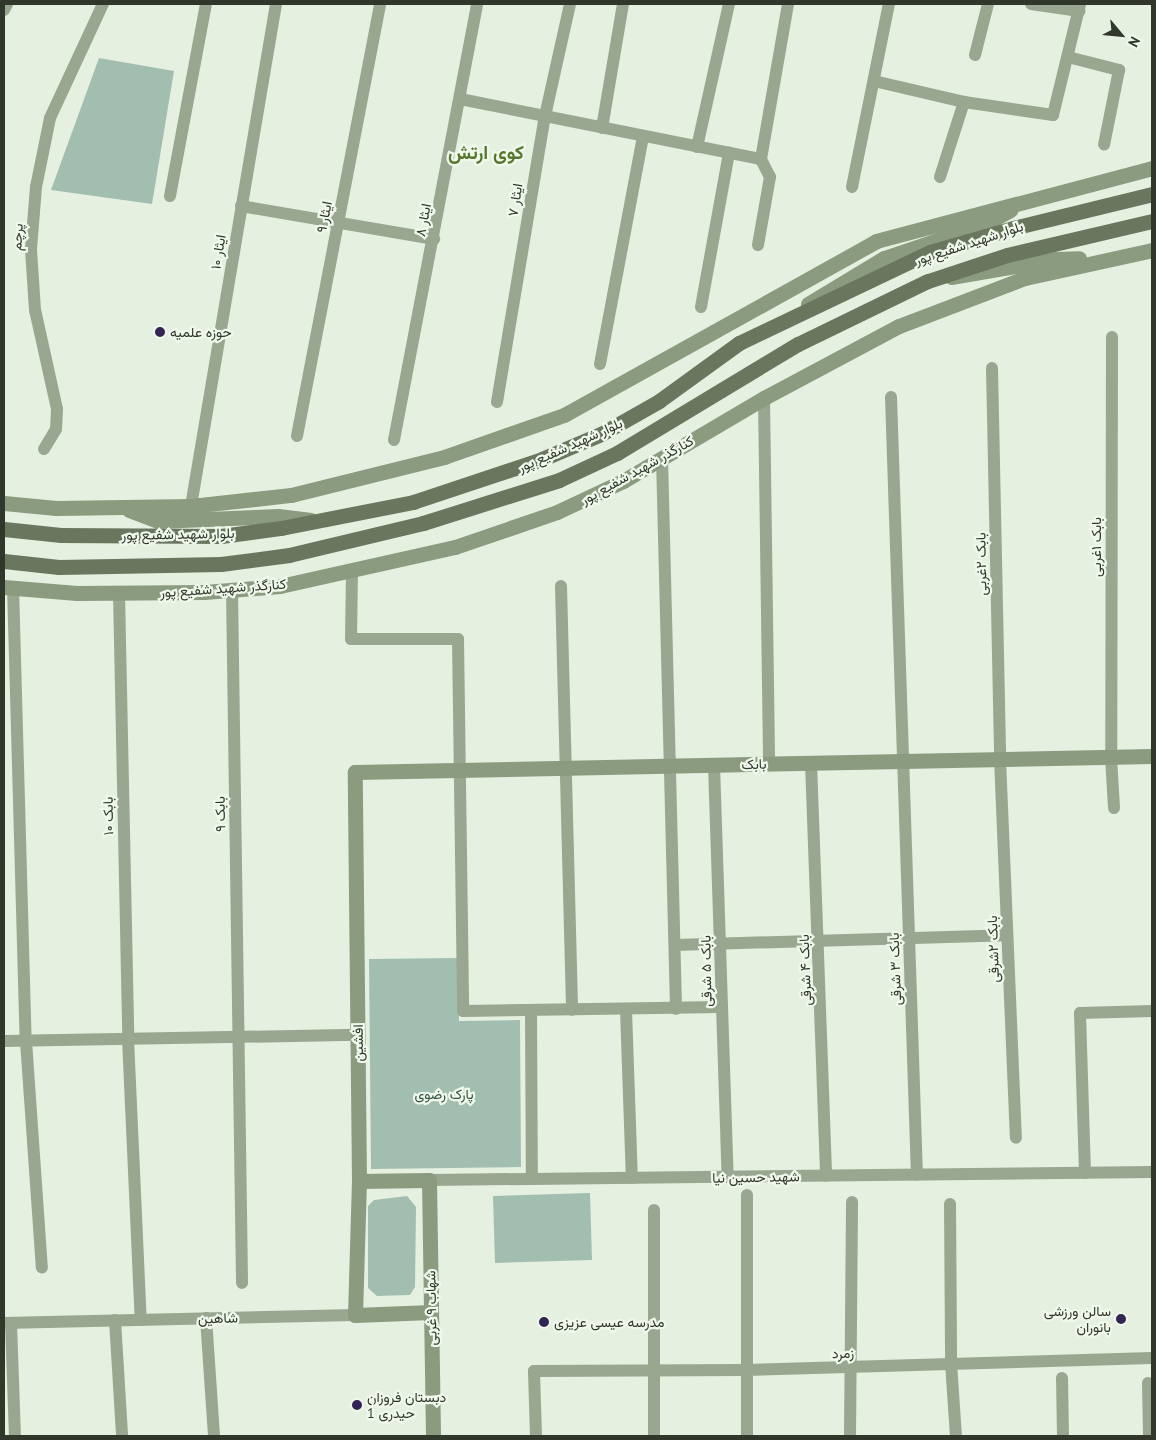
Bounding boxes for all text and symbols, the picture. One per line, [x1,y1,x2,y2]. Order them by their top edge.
north arrow [1096,10,1146,60]
text: N [1124,34,1144,50]
district label: کوی ارتش [448,142,524,164]
street label: ایثار ۷ [504,182,526,218]
street label: ایثار ۹ [313,200,335,234]
street label: ایثار ۸ [412,202,434,238]
street label: بلوار شهید شفیع پور [913,218,1025,268]
street label: پرچم [8,223,26,251]
street label: ایثار ۱۰ [207,233,229,271]
place label: حوزه علمیه [170,324,232,340]
marker: حوزه علمیه [154,326,166,338]
street label: بلوار شهید شفیع پور [515,414,625,476]
street label: کنارگذر شهید شفیع پور [578,432,696,508]
street label: بابک ۱غربی [1088,517,1104,577]
street label: بلوار شهید شفیع پور [121,525,235,543]
street label: بابک ۲غربی [972,532,990,596]
street label: کنارگذر شهید شفیع پور [159,575,287,601]
street label: بابک [741,755,767,773]
street label: بابک ۱۰ [99,796,117,836]
street label: بابک ۹ [211,796,229,832]
street label: بابک ۲شرقی [983,915,1003,983]
street label: بابک ۳ شرقی [885,932,905,1006]
street label: بابک ۴ شرقی [795,934,815,1006]
street label: بابک ۵ شرقی [697,935,715,1007]
street label: افشین [349,1024,367,1062]
park label: پارک رضوی [414,1086,474,1102]
street label: شهید حسین نیا [712,1168,800,1186]
street label: شهاب ۹ غربی [422,1270,440,1346]
place label: سالن ورزشی بانوران [1044,1303,1111,1335]
street label: شاهین [198,1309,238,1327]
marker: سالن ورزشی بانوران [1115,1313,1127,1325]
place label: مدرسه عیسی عزیزی [554,1314,665,1330]
marker: مدرسه عیسی عزیزی [538,1316,550,1328]
street label: زمرد [832,1344,854,1362]
place label: دبستان فروزان حیدری 1 [367,1389,446,1421]
marker: دبستان فروزان حیدری 1 [351,1399,363,1411]

